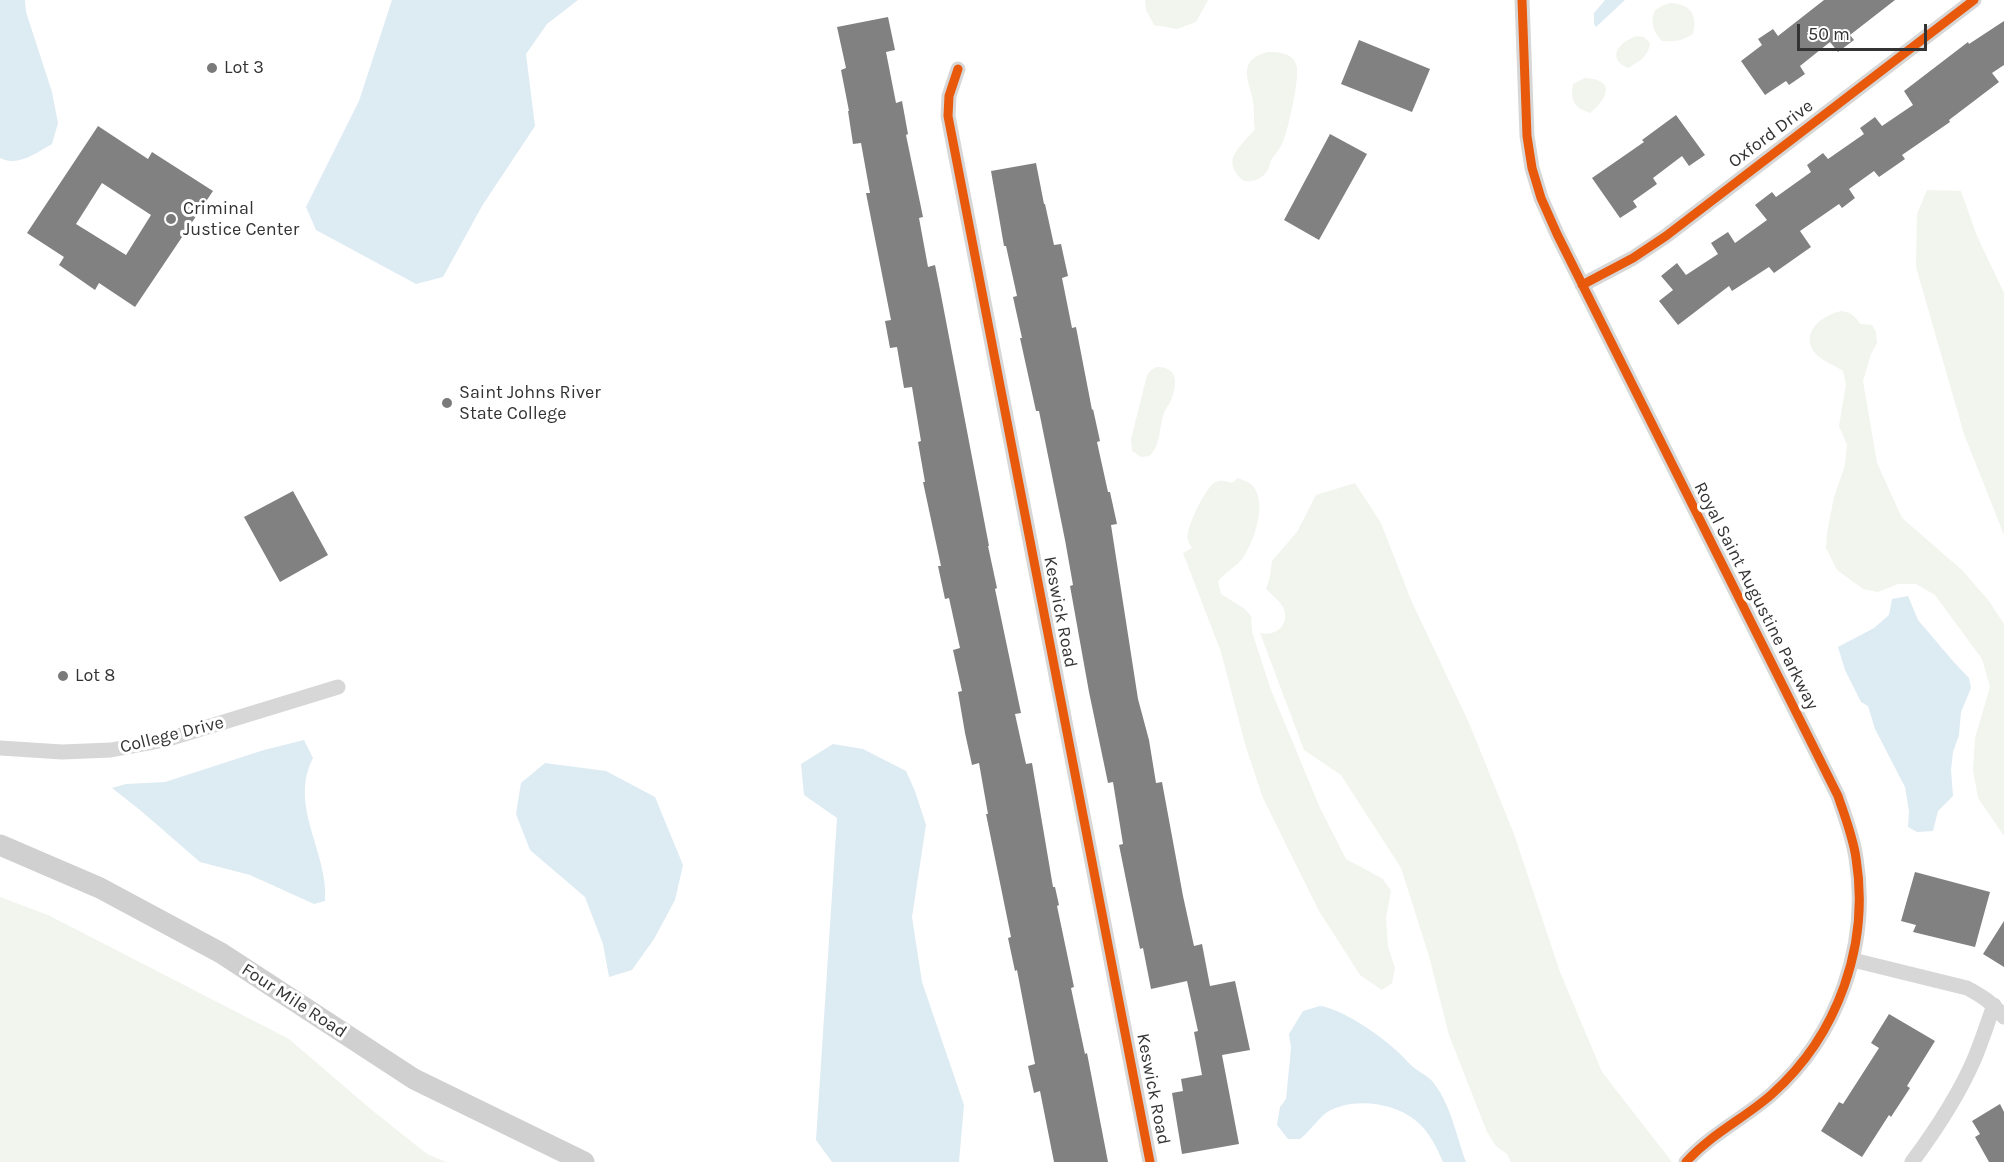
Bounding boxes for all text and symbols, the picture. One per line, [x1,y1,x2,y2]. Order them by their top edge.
scale bar [1800,12,1930,50]
text: 50 m [1808,23,1850,45]
place label: Lot 3 [224,57,264,79]
marker: Lot 3 [205,61,219,75]
street label: Oxford Drive [1724,95,1818,173]
place label: Criminal Justice Center [183,198,299,240]
marker: Criminal Justice Center [164,212,178,226]
place label: Saint Johns River State College [459,382,601,424]
marker: Saint Johns River State College [440,396,454,410]
street label: Royal Saint Augustine Parkway [1689,479,1823,713]
street label: Keswick Road [1039,554,1081,670]
place label: Lot 8 [75,665,115,687]
marker: Lot 8 [56,669,70,683]
street label: College Drive [118,712,226,758]
street label: Four Mile Road [237,959,351,1043]
street label: Keswick Road [1132,1031,1174,1147]

